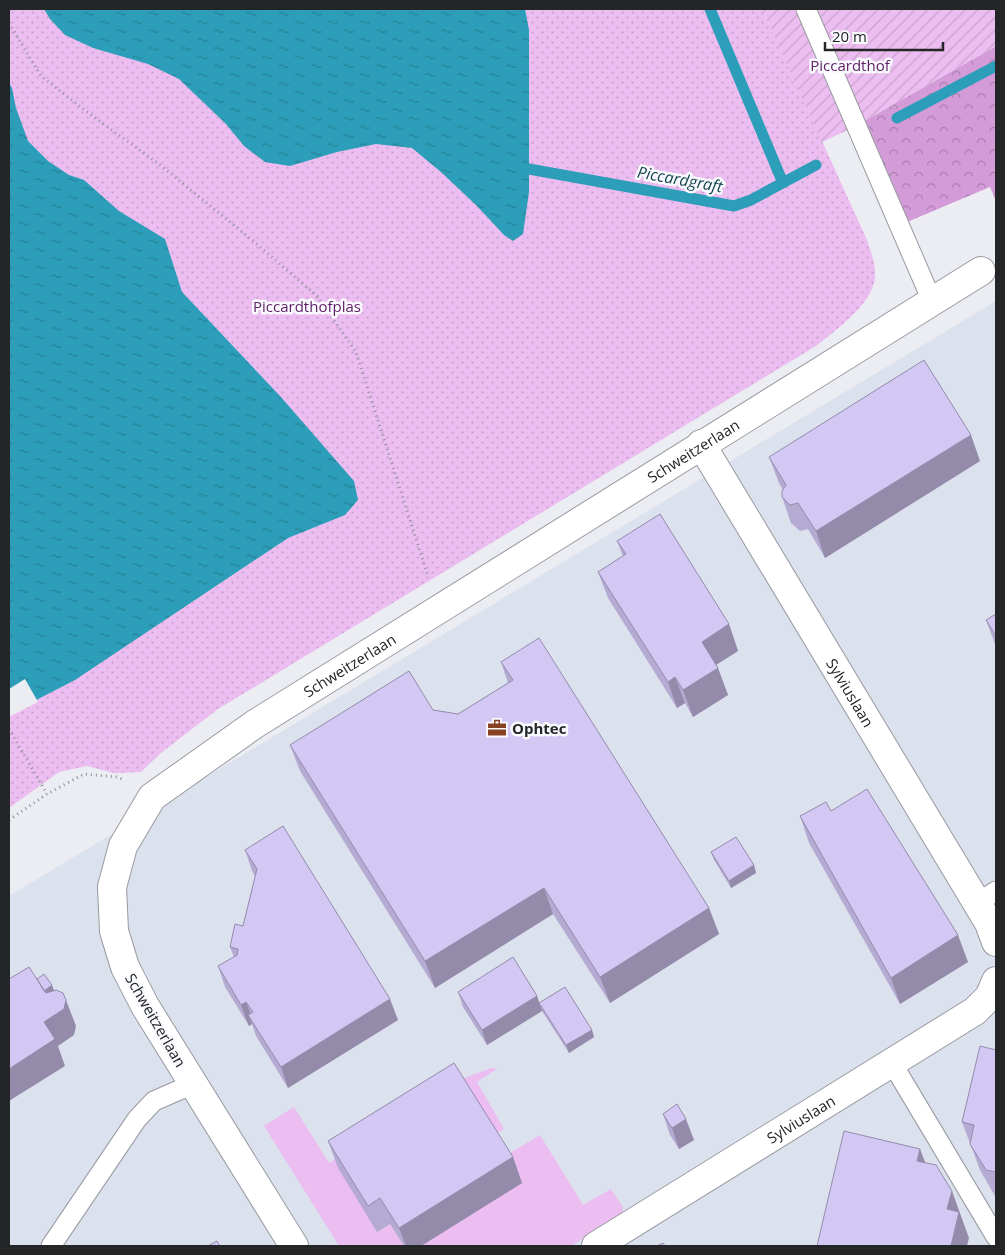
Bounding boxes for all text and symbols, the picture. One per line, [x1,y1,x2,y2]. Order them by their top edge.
scale bar [825,20,942,52]
text: 20 m [832,26,867,46]
park label: Piccardthof [810,55,891,75]
water label: Piccardgraft [636,161,725,197]
park label: Piccardthofplas [253,296,361,316]
street label: Schweitzerlaan [643,414,743,487]
street label: Schweitzerlaan [300,629,399,701]
street label: Sylviuslaan [822,654,879,731]
office icon: Ophtec [486,717,508,739]
place label: Ophtec [512,718,567,738]
street label: Schweitzerlaan [121,970,191,1070]
street label: Sylviuslaan [763,1090,839,1148]

